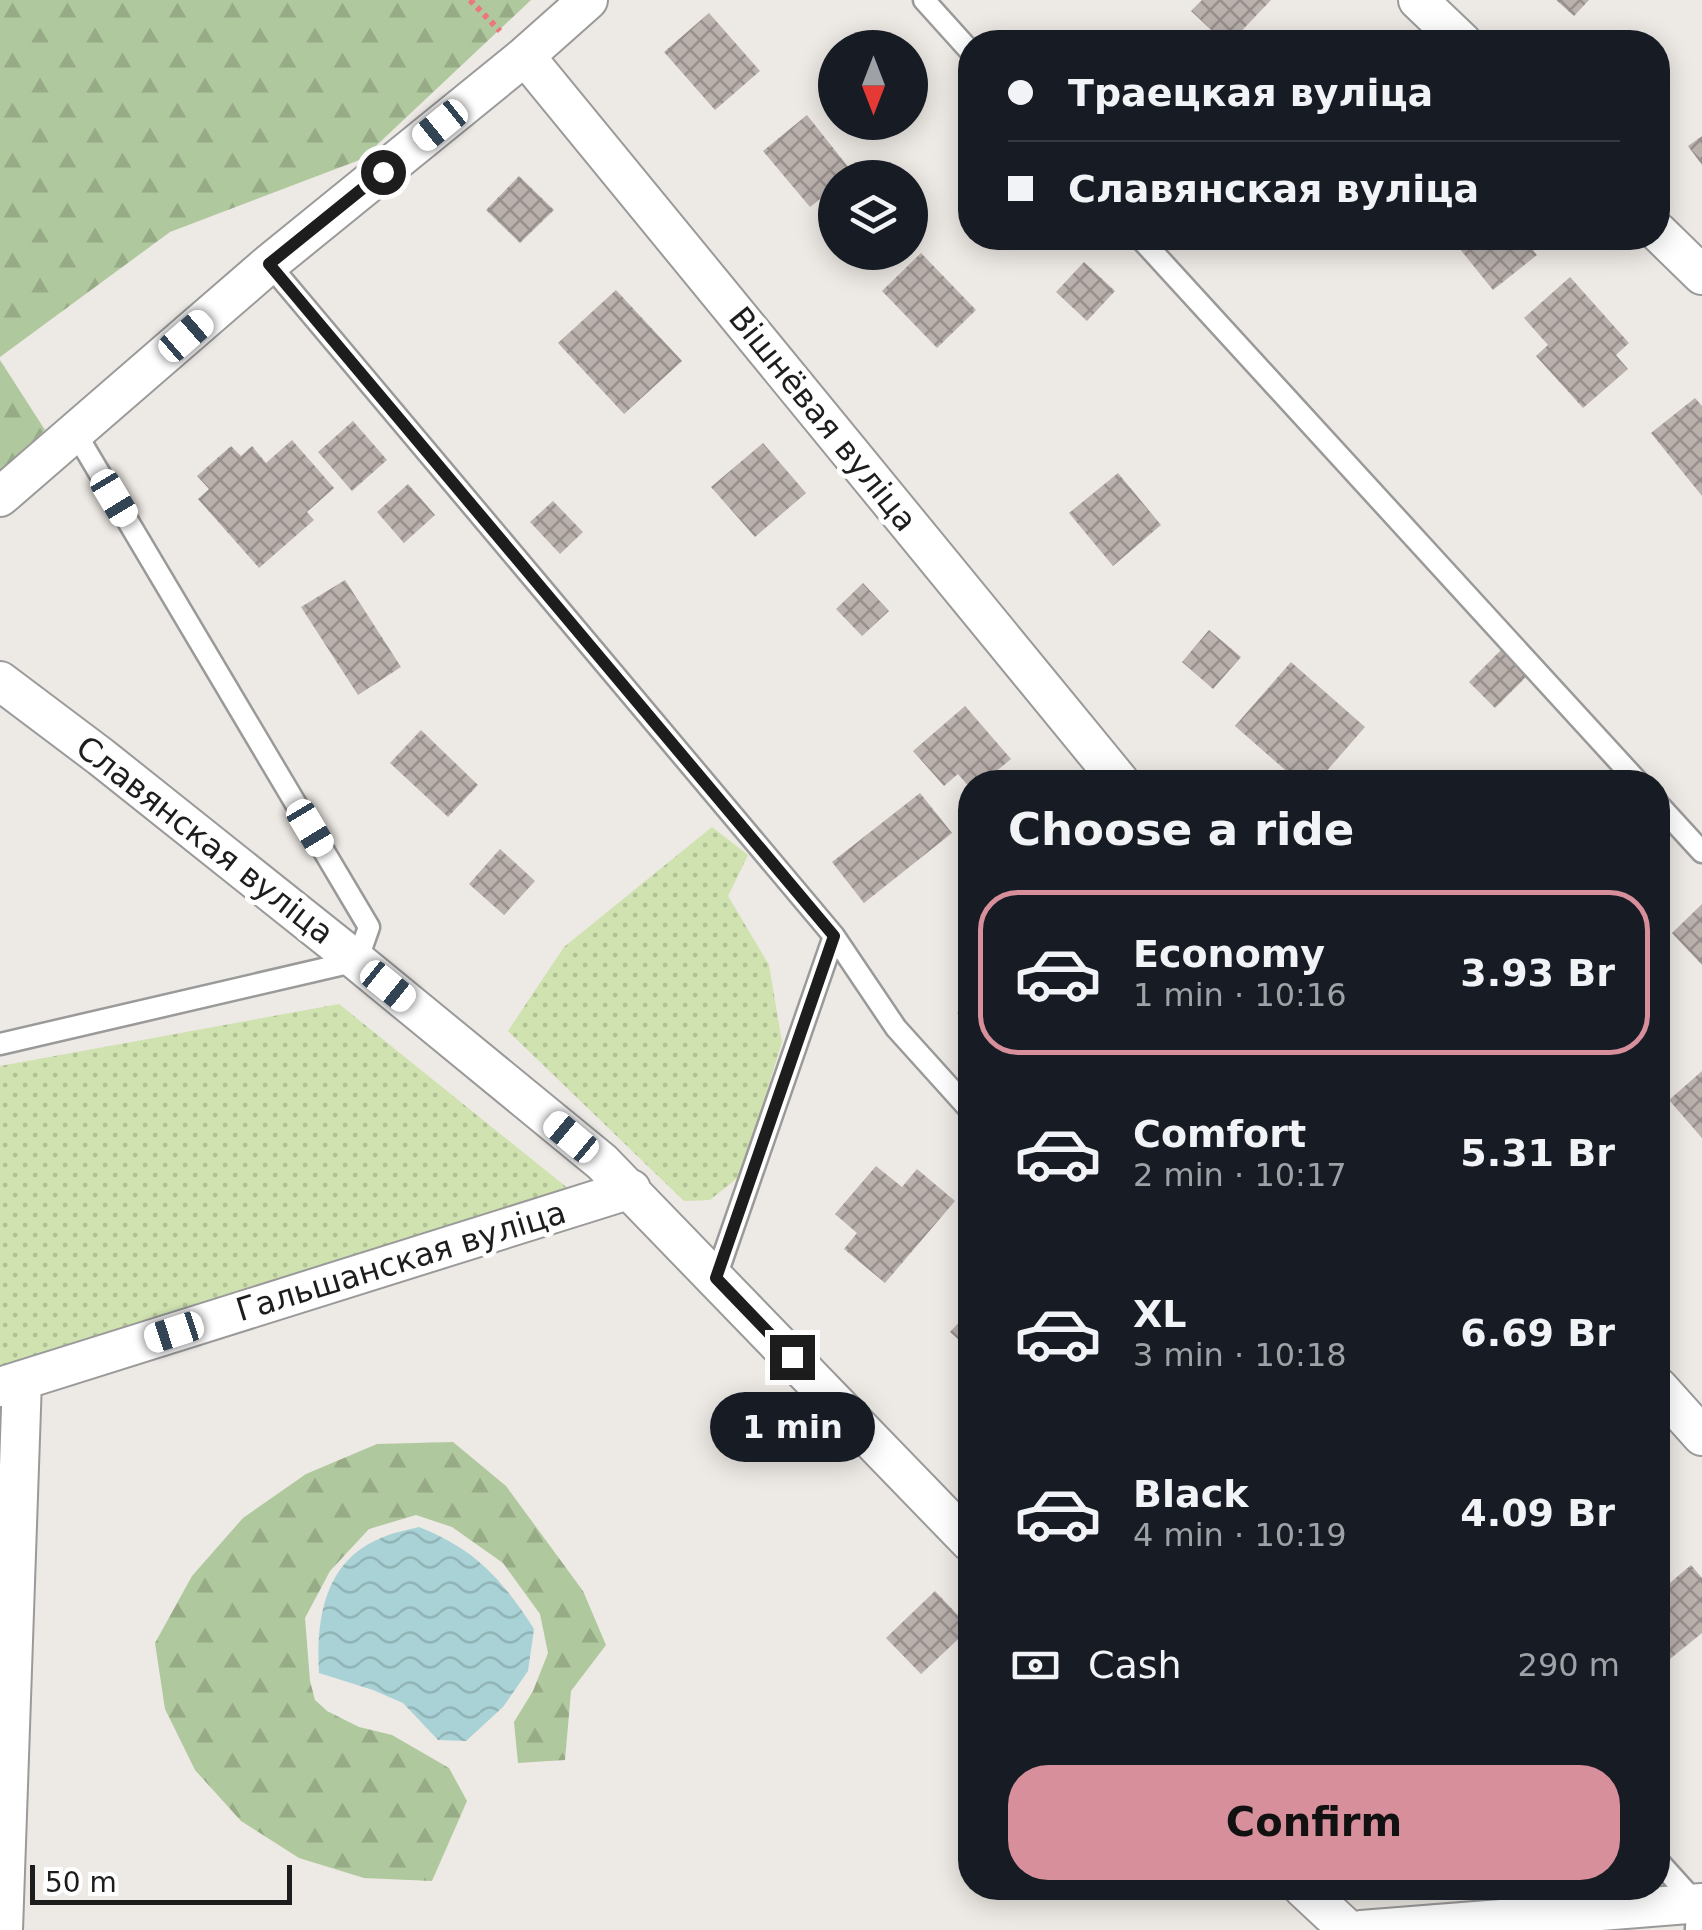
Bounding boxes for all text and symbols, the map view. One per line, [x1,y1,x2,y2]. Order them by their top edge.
north arrow [818,30,928,140]
map controls [818,30,928,270]
text: Траецкая вуліца [1068,71,1433,115]
car [407,94,473,156]
route start [361,150,406,195]
button: layers [818,160,928,270]
text: Славянская вуліца [1068,167,1479,211]
street label: Вішнёвая вуліца [721,299,925,539]
car [154,305,218,367]
car [86,465,142,531]
street label: Славянская вуліца [69,728,341,952]
car [282,795,338,861]
text: Choose a ride [1008,803,1354,856]
icon: car [1013,928,1103,1018]
text: Economy [1133,932,1325,976]
text: 3.93 Br [1460,951,1615,995]
car [355,955,421,1017]
text: 1 min · 10:16 [1133,976,1347,1014]
car [538,1106,604,1168]
icon: car [1013,1108,1103,1198]
text: Comfort [1133,1112,1306,1156]
text: 5.31 Br [1460,1131,1615,1175]
text: 2 min · 10:17 [1133,1156,1347,1194]
street label: Гальшанская вуліца [232,1193,570,1329]
icon: car [1013,1288,1103,1378]
text: XL [1133,1292,1187,1336]
car [141,1308,207,1356]
text: 6.69 Br [1460,1311,1615,1355]
route end [770,1335,815,1380]
text: 3 min · 10:18 [1133,1336,1347,1374]
callout: 1 min [710,1392,874,1462]
text: 1 min [742,1408,843,1446]
icon: car [1013,1468,1103,1558]
text: Black [1133,1472,1248,1516]
text: 4.09 Br [1460,1491,1615,1535]
text: 4 min · 10:19 [1133,1516,1347,1554]
icon: cash [1008,1638,1063,1693]
text: Cash [1088,1643,1182,1687]
text: 290 m [1518,1646,1620,1684]
button: Confirm [1008,1765,1620,1880]
scale bar [30,1860,292,1904]
text: 50 m [45,1866,117,1899]

